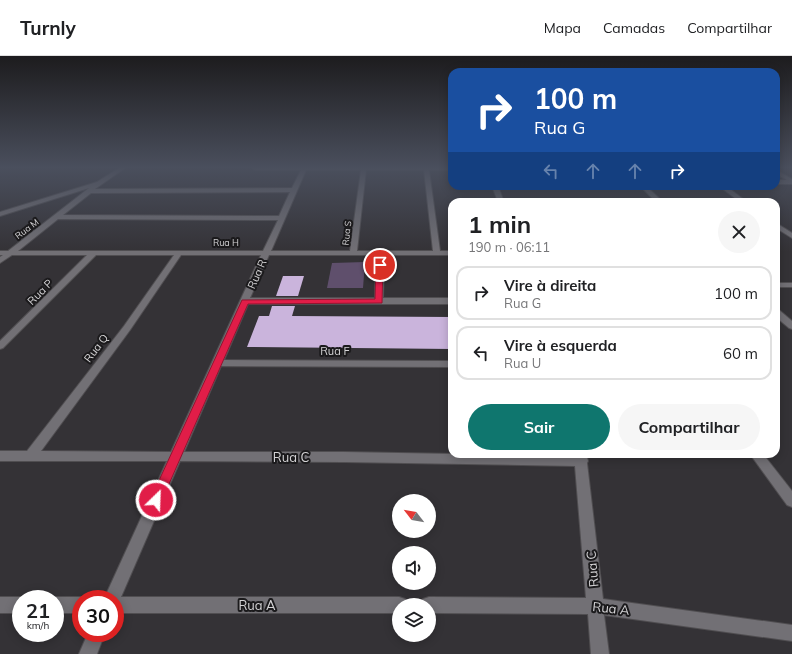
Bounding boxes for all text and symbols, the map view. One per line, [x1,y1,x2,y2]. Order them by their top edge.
text: Turnly [20,16,76,40]
text: Mapa [544,19,581,37]
text: Camadas [603,19,665,37]
text: Compartilhar [687,19,772,37]
text: 100 m [534,81,617,116]
icon: right [468,84,520,136]
text: Rua G [534,116,586,139]
icon: left [540,160,562,182]
icon: ahead [582,160,604,182]
icon: ahead [624,160,646,182]
icon: right [666,160,688,182]
text: 1 min [468,209,531,239]
button: close [718,211,760,253]
street label: Rua M [13,216,41,241]
street label: Rua S [340,220,354,246]
street label: Rua H [213,237,239,248]
text: 190 m · 06:11 [468,239,550,255]
pin [363,248,397,282]
icon: arrive [369,254,391,276]
street label: Rua R [244,257,270,291]
street label: Rua P [24,276,56,308]
text: Vire à direita [504,276,596,295]
icon: right [470,282,492,304]
text: 100 m [714,284,758,303]
text: Rua G [504,295,541,311]
street label: Rua Q [81,331,111,365]
text: Vire à esquerda [504,336,617,355]
icon: left [470,342,492,364]
street label: Rua F [320,344,350,358]
text: 60 m [723,344,758,363]
text: Rua U [504,355,541,371]
button: Sair [468,404,610,450]
button: Compartilhar [618,404,760,450]
street label: Rua C [273,449,309,465]
position arrow [135,479,177,521]
north arrow [392,494,436,538]
map controls [392,494,436,642]
button: sound [392,546,436,590]
street label: Rua C [582,550,602,588]
speed limit sign: 30 [72,590,124,642]
street label: Rua A [238,597,276,613]
text: 21 [26,598,50,623]
button: layers [392,598,436,642]
street label: Rua A [592,598,631,618]
text: km/h [27,619,49,632]

